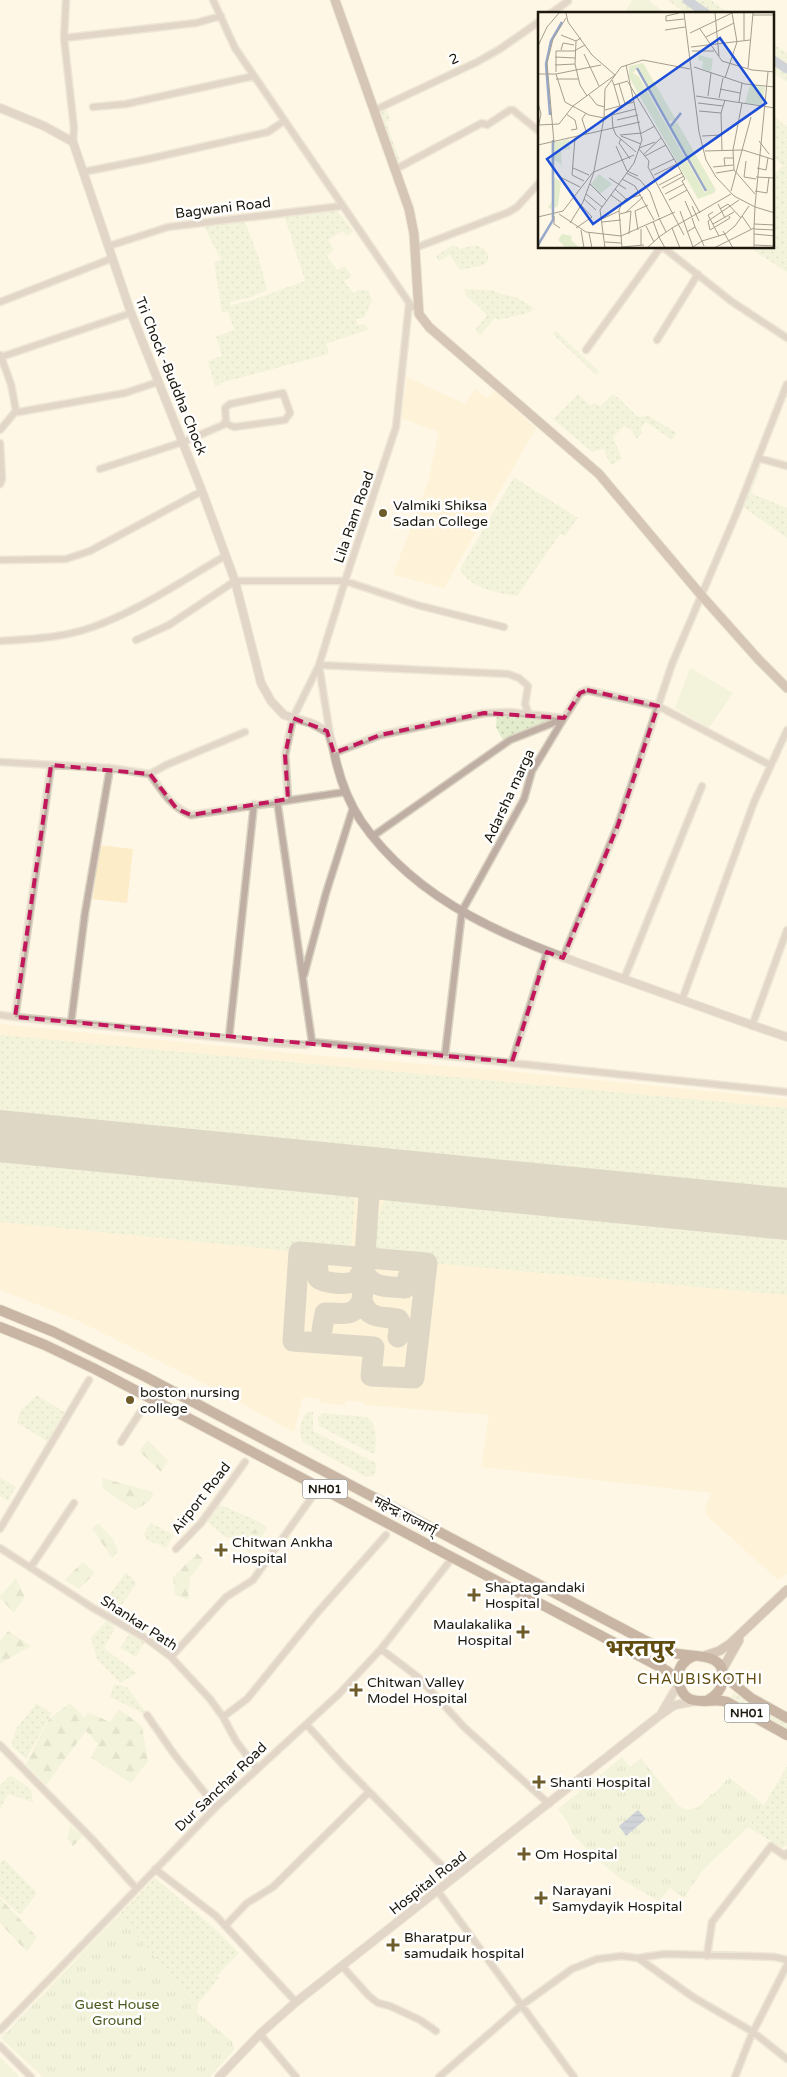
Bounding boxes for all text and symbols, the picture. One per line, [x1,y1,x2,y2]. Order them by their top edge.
inset map [538,12,774,249]
street label: 2 [446,49,462,69]
street label: Bagwani Road [174,194,272,222]
street label: Tri Chock -Buddha Chock [131,294,211,458]
street label: Lila Ram Road [330,469,378,565]
place label: Valmiki Shiksa Sadan College [393,497,488,530]
marker: Valmiki Shiksa Sadan College [377,507,389,519]
street label: Adarsha marga [480,746,538,846]
place label: boston nursing college [140,1384,240,1417]
marker: boston nursing college [124,1394,136,1406]
street label: Airport Road [168,1459,234,1537]
road number: NH01 [302,1480,348,1498]
street label: महेन्द्र राज्मार्ग् [370,1492,441,1541]
place label: Chitwan Ankha Hospital [232,1534,333,1567]
marker: Chitwan Ankha Hospital [214,1543,228,1557]
place label: Shaptagandaki Hospital [485,1579,585,1612]
marker: Shaptagandaki Hospital [467,1588,481,1602]
street label: Shankar Path [97,1592,181,1654]
place label: Maulakalika Hospital [433,1616,512,1649]
marker: Maulakalika Hospital [516,1625,530,1639]
district label: भरतपुर [605,1634,675,1663]
district label: CHAUBISKOTHI [637,1670,763,1688]
place label: Chitwan Valley Model Hospital [367,1674,467,1707]
marker: Chitwan Valley Model Hospital [349,1683,363,1697]
road number: NH01 [724,1704,770,1722]
street label: Dur Sanchar Road [172,1739,270,1835]
place label: Shanti Hospital [550,1774,650,1791]
marker: Shanti Hospital [532,1775,546,1789]
place label: Om Hospital [535,1846,617,1863]
marker: Om Hospital [517,1847,531,1861]
street label: Hospital Road [386,1848,470,1918]
place label: Narayani Samydayik Hospital [552,1882,682,1915]
marker: Narayani Samydayik Hospital [534,1891,548,1905]
place label: Bharatpur samudaik hospital [404,1929,524,1962]
marker: Bharatpur samudaik hospital [386,1938,400,1952]
park label: Guest House Ground [75,1996,159,2029]

